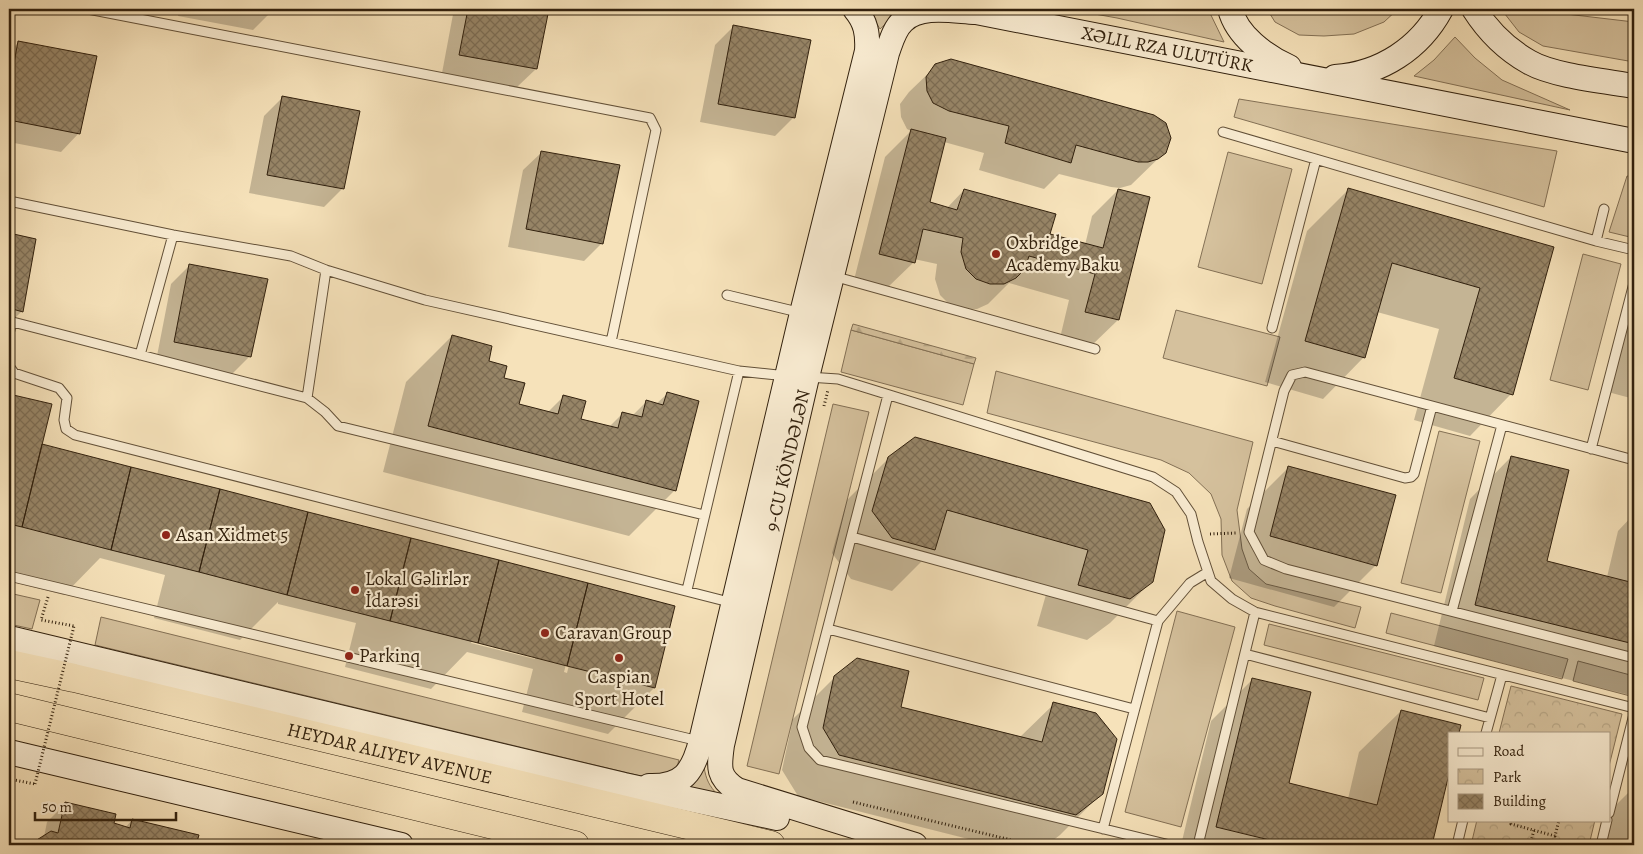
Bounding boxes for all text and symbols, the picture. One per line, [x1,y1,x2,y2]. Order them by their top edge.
street label: XƏLIL RZA ULUTÜRK [1079,20,1255,79]
place label: Oxbridge Academy Baku [1005,230,1121,278]
marker: Oxbridge Academy Baku [990,248,1002,260]
street label: 9-CU KÖNDƏLƏN [759,386,817,534]
place label: Asan Xidmet 5 [175,522,288,548]
marker: Asan Xidmet 5 [160,529,172,541]
place label: Lokal Gəlirlər İdarəsi [365,566,469,614]
marker: Lokal Gəlirlər İdarəsi [349,584,361,596]
place label: Caravan Group [555,620,672,646]
marker: Caravan Group [539,627,551,639]
place label: Parkinq [359,643,420,669]
marker: Parkinq [343,650,355,662]
marker: Caspian Sport Hotel [613,652,625,664]
place label: Caspian Sport Hotel [574,664,664,712]
street label: HEYDAR ALIYEV AVENUE [284,717,495,791]
legend [1448,732,1610,822]
text: Road [1493,741,1525,761]
text: Park [1493,767,1522,787]
scale bar [35,789,176,821]
text: Building [1493,791,1546,811]
text: 50 m [42,797,72,817]

